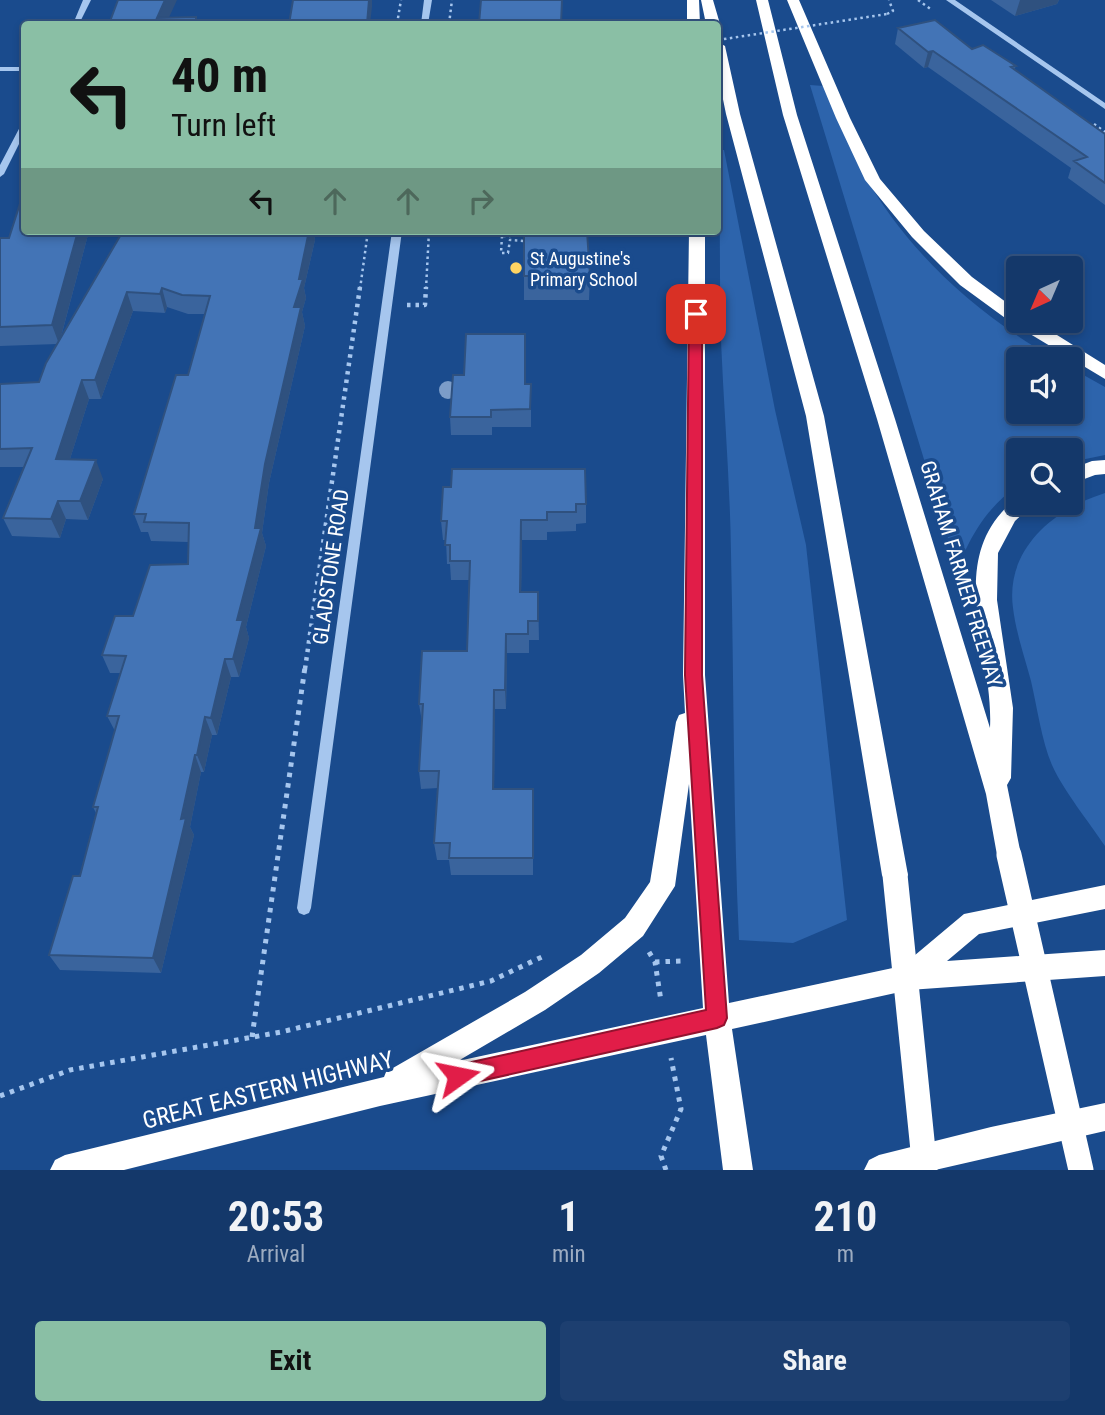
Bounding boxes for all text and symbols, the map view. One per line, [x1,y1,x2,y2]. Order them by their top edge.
text: 40 m [171,47,268,104]
icon: left [56,49,147,140]
text: Turn left [171,106,276,144]
icon: left [243,182,281,220]
icon: ahead [316,182,354,220]
icon: ahead [389,182,427,220]
icon: right [462,182,500,220]
place label: St Augustine's Primary School [530,248,638,290]
north arrow [1006,256,1083,332]
map controls [1006,256,1083,515]
marker: St Augustine's Primary School [508,260,524,276]
pin [666,284,726,344]
icon: arrive [677,295,715,333]
button: sound [1006,347,1083,424]
button: search [1006,438,1083,515]
street label: GRAHAM FARMER FREEWAY [915,458,1007,690]
street label: GLADSTONE ROAD [308,488,354,646]
position arrow [421,1039,495,1113]
street label: GREAT EASTERN HIGHWAY [140,1045,397,1135]
text: 20:53 [228,1192,324,1241]
text: 1 [558,1192,579,1241]
text: 210 [813,1192,877,1241]
text: Arrival [247,1241,305,1268]
text: min [552,1241,586,1268]
text: m [837,1241,854,1268]
button: Exit [35,1321,546,1401]
button: Share [560,1321,1070,1401]

